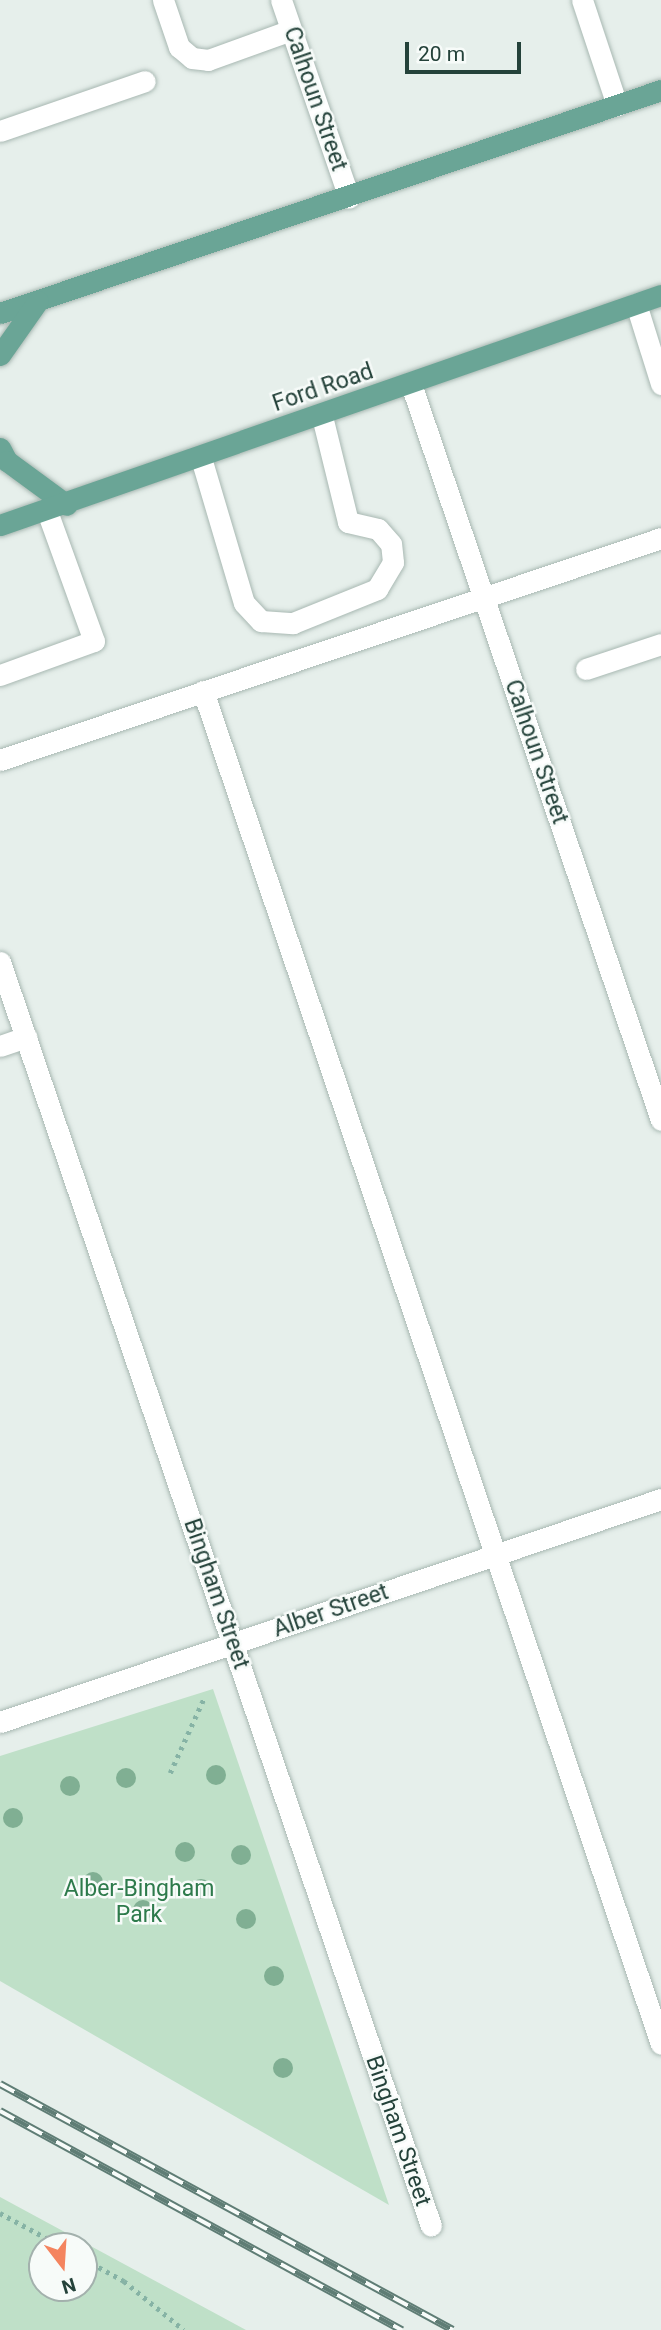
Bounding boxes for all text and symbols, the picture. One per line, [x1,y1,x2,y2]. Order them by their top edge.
street label: Calhoun Street [277,23,353,175]
scale bar [409,28,524,72]
text: 20 m [418,42,465,66]
street label: Ford Road [269,358,377,418]
street label: Calhoun Street [498,676,574,828]
street label: Bingham Street [177,1515,255,1673]
street label: Alber Street [270,1578,392,1644]
park label: Alber-Bingham Park [64,1875,214,1929]
street label: Bingham Street [359,2052,437,2210]
north arrow [28,2232,98,2302]
text: N [59,2273,78,2299]

